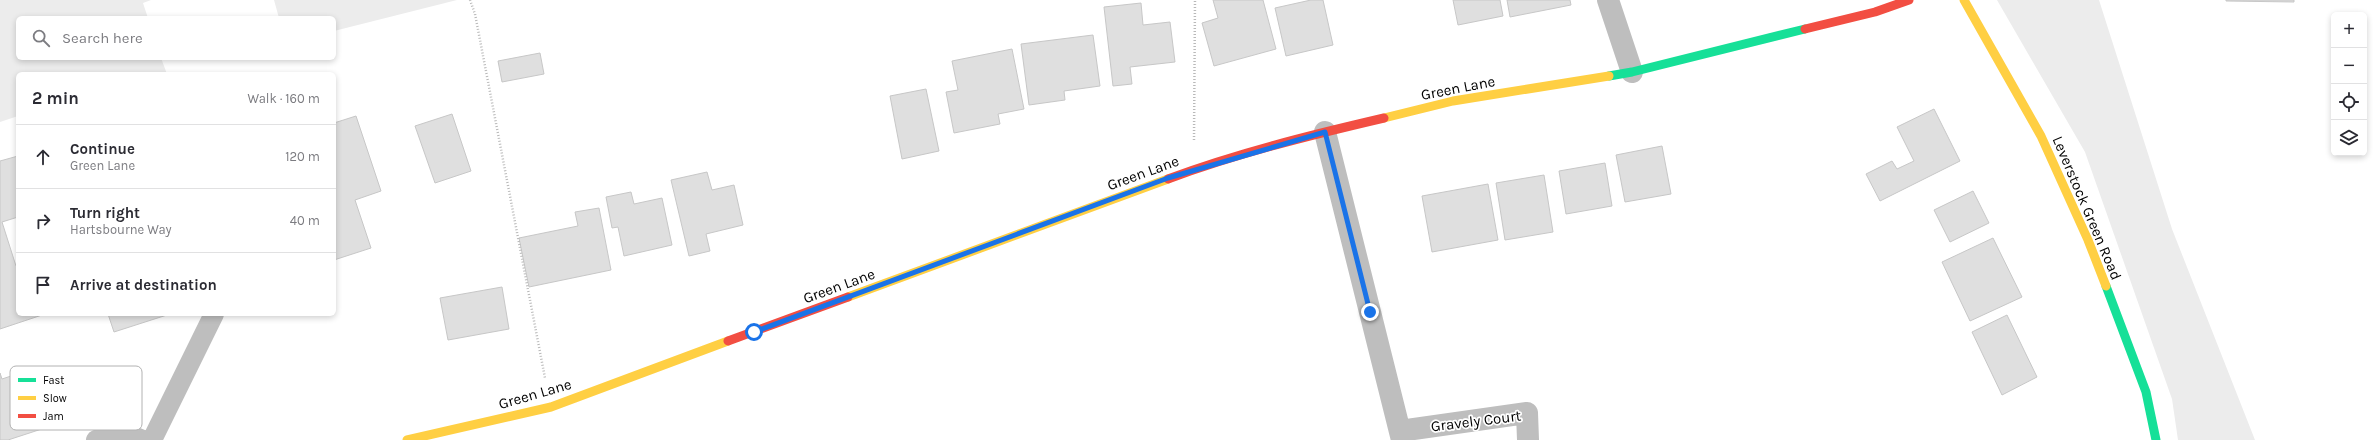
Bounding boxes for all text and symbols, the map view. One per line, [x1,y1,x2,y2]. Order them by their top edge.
map controls [2331,12,2367,156]
button: + [2331,12,2367,48]
search box [16,16,336,60]
icon: search [30,27,52,49]
text: Search here [62,29,143,47]
button: − [2331,48,2367,84]
street label: Green Lane [1419,72,1497,104]
button: locate [2331,84,2367,120]
text: 2 min [32,88,79,108]
text: Walk · 160 m [247,91,320,106]
button: layers [2331,120,2367,156]
street label: Leverstock Green Road [2049,133,2125,283]
text: Continue [70,140,135,158]
icon: ahead [32,146,54,168]
text: 120 m [285,149,320,164]
street label: Green Lane [1105,152,1181,194]
text: Green Lane [70,158,135,173]
text: Turn right [70,204,140,222]
icon: right [32,210,54,232]
text: 40 m [290,213,320,228]
text: Hartsbourne Way [70,222,172,237]
street label: Green Lane [801,265,877,307]
icon: arrive [32,274,54,296]
text: Arrive at destination [70,276,217,294]
route end [1361,303,1379,321]
route start [745,323,763,341]
legend [10,366,142,430]
text: Fast [43,374,64,387]
street label: Green Lane [496,375,574,413]
text: Slow [43,392,67,405]
street label: Gravely Court [1430,406,1523,435]
text: Jam [43,410,64,423]

